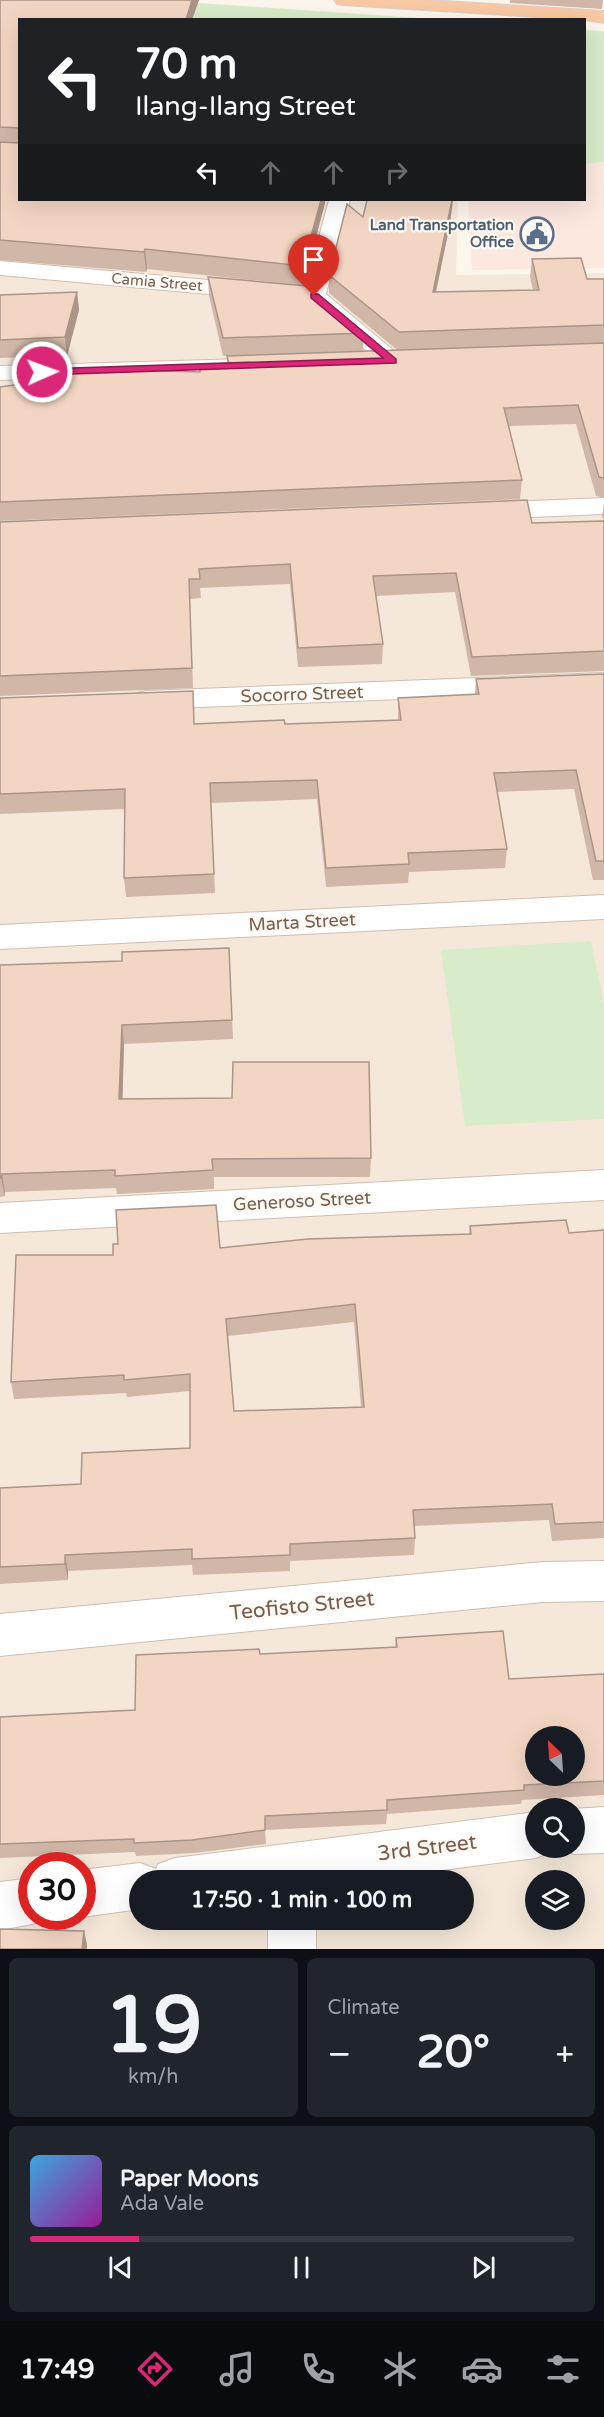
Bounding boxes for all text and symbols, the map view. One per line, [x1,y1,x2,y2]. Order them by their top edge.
text: 70 m [135,39,237,90]
icon: left [36,42,114,120]
text: Ilang-Ilang Street [135,90,356,123]
icon: left [191,156,224,189]
icon: ahead [254,156,287,189]
icon: ahead [317,156,350,189]
icon: right [380,156,413,189]
place label: Land Transportation Office [370,216,515,251]
public building icon: Land Transportation Office [519,216,555,252]
pin [288,234,339,296]
icon: arrive [297,243,330,276]
street label: Camia Street [111,269,204,295]
position arrow [10,340,74,404]
street label: Socorro Street [240,681,364,707]
street label: Marta Street [248,908,356,936]
street label: Generoso Street [232,1186,372,1216]
street label: Teofisto Street [228,1586,376,1626]
north arrow [525,1726,585,1786]
map controls [525,1726,585,1930]
button: search [525,1798,585,1858]
street label: 3rd Street [376,1830,478,1866]
speed limit sign: 30 [18,1852,96,1930]
button: layers [525,1870,585,1930]
text: 17:50 · 1 min · 100 m [191,1887,412,1913]
text: 19 [104,1979,202,2073]
text: Climate [328,1996,400,2020]
text: 20° [416,2026,490,2080]
text: − [328,2035,351,2074]
text: + [555,2035,574,2074]
text: km/h [128,2065,178,2089]
text: Paper Moons [120,2166,259,2192]
text: Ada Vale [120,2192,204,2216]
icon: previous [104,2251,137,2284]
icon: pause [285,2251,318,2284]
icon: next [467,2251,500,2284]
icon: directions [134,2348,176,2390]
icon: music [216,2348,258,2390]
icon: phone [297,2348,339,2390]
icon: climate [379,2348,421,2390]
icon: car [461,2348,503,2390]
icon: filters [542,2348,584,2390]
text: 17:49 [20,2353,95,2386]

